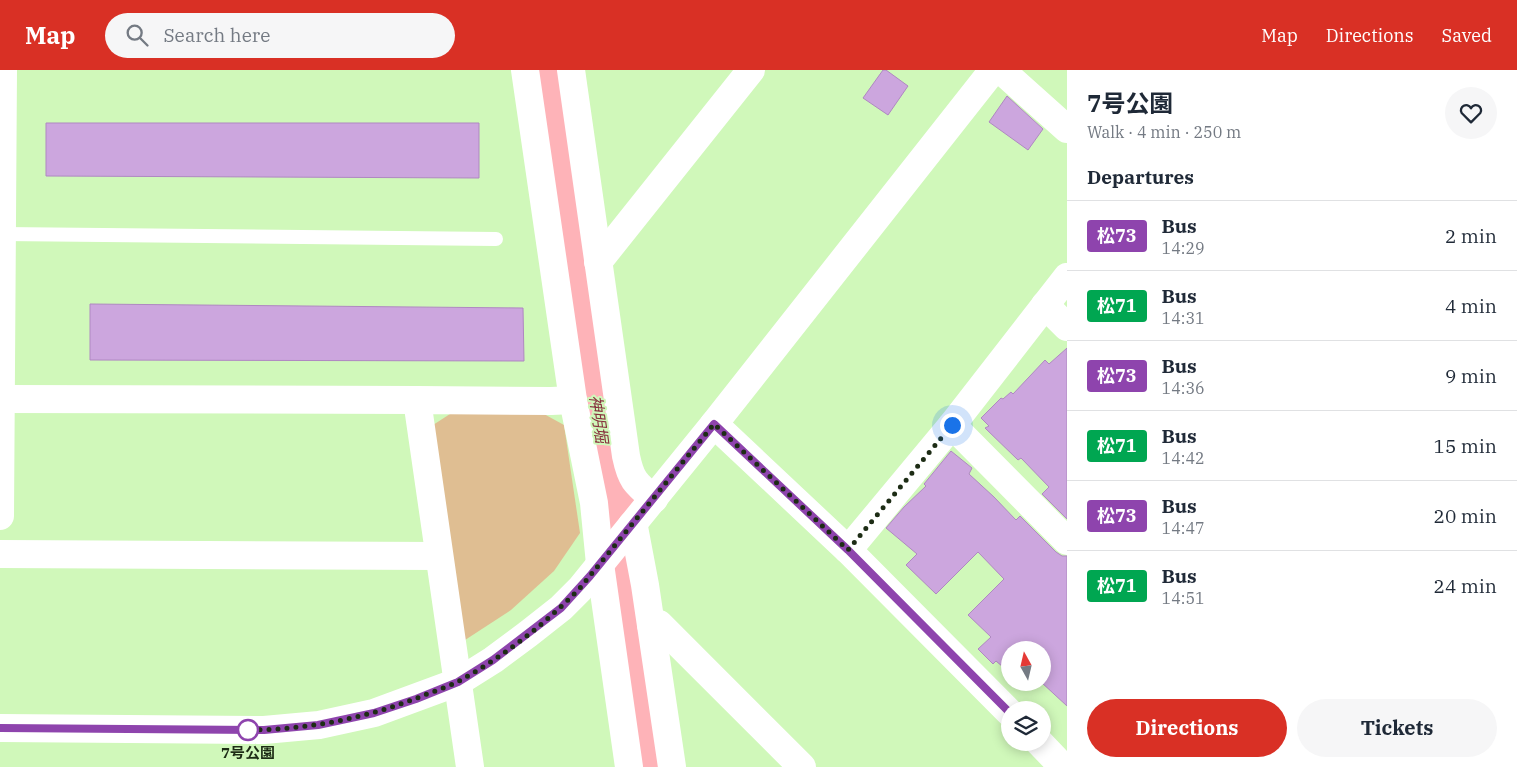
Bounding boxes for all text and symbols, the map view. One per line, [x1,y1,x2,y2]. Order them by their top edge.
search box [105,13,455,58]
text: Map [25,19,75,51]
icon: search [123,21,151,49]
text: Search here [163,23,270,47]
text: Map [1261,24,1298,47]
text: Directions [1326,24,1414,47]
text: Saved [1442,24,1492,47]
text: 7号公園 [1087,87,1173,119]
button: heart [1445,87,1497,139]
text: Walk · 4 min · 250 m [1087,122,1241,142]
text: Departures [1087,165,1194,189]
text: Bus [1162,214,1197,238]
text: 松73 [1097,224,1137,247]
text: 2 min [1445,224,1497,248]
text: 14:29 [1162,238,1205,258]
text: Bus [1162,284,1197,308]
text: 松71 [1097,294,1137,317]
text: 4 min [1445,294,1497,318]
text: 14:31 [1162,308,1205,328]
text: Bus [1162,354,1197,378]
text: 松73 [1097,364,1137,387]
text: 9 min [1445,364,1497,388]
text: 14:36 [1162,378,1205,398]
water label: 神明堀 [586,394,613,447]
your location [940,413,965,438]
text: Bus [1162,424,1197,448]
text: 松71 [1097,434,1137,457]
text: 15 min [1434,434,1497,458]
text: 14:42 [1162,448,1205,468]
text: Bus [1162,494,1197,518]
text: 松73 [1097,504,1137,527]
text: 20 min [1434,504,1497,528]
text: 14:47 [1162,518,1205,538]
text: Bus [1162,564,1197,588]
text: 松71 [1097,574,1137,597]
text: 24 min [1434,574,1497,598]
text: 14:51 [1162,588,1205,608]
north arrow [1001,641,1051,691]
map controls [1001,641,1051,751]
button: Directions [1087,699,1287,757]
button: Tickets [1297,699,1497,757]
button: layers [1001,701,1051,751]
marker: 7号公園 [237,719,259,741]
place label: 7号公園 [221,743,275,762]

